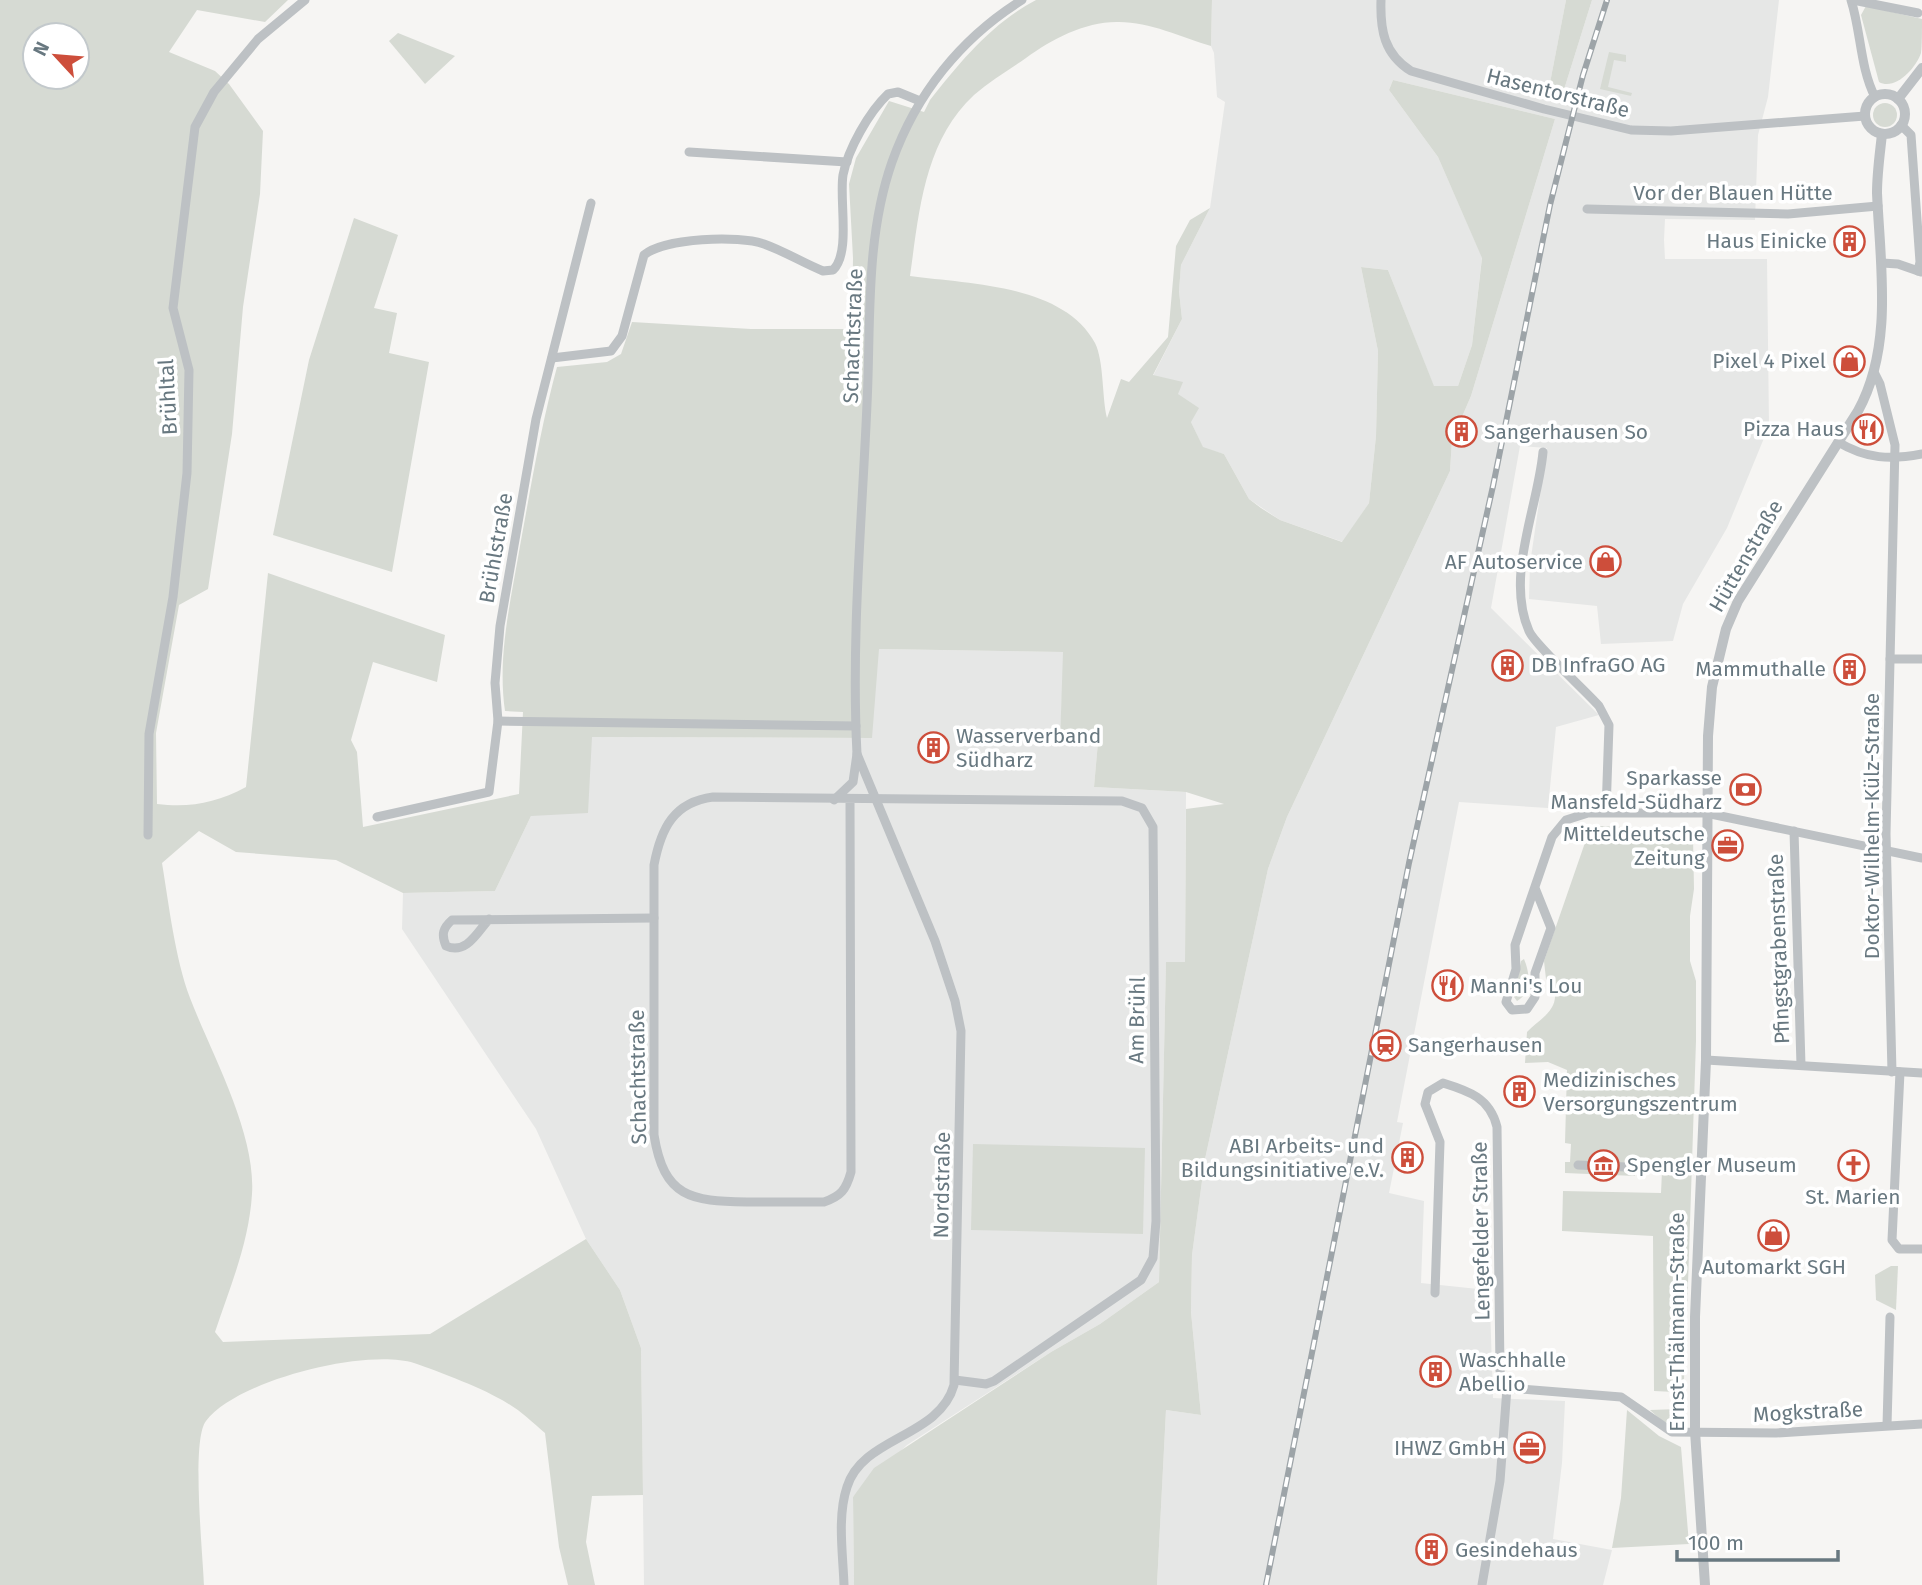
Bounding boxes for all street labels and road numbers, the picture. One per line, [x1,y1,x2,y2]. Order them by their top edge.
street label: Hasentorstraße [1484,63,1632,123]
street label: Vor der Blauen Hütte [1633,180,1833,206]
street label: Schachtstraße [838,268,868,404]
street label: Brühltal [153,358,183,436]
street label: Brühlstraße [474,491,518,605]
street label: Hüttenstraße [1703,495,1789,617]
street label: Doktor-Wilhelm-Külz-Straße [1859,693,1885,959]
street label: Pfingstgrabenstraße [1763,853,1795,1045]
street label: Am Brühl [1123,976,1151,1064]
street label: Schachtstraße [624,1009,652,1145]
street label: Nordstraße [928,1131,956,1239]
street label: Lengefelder Straße [1466,1141,1496,1321]
street label: Ernst-Thälmann-Straße [1664,1212,1690,1432]
street label: Mogkstraße [1752,1396,1864,1428]

